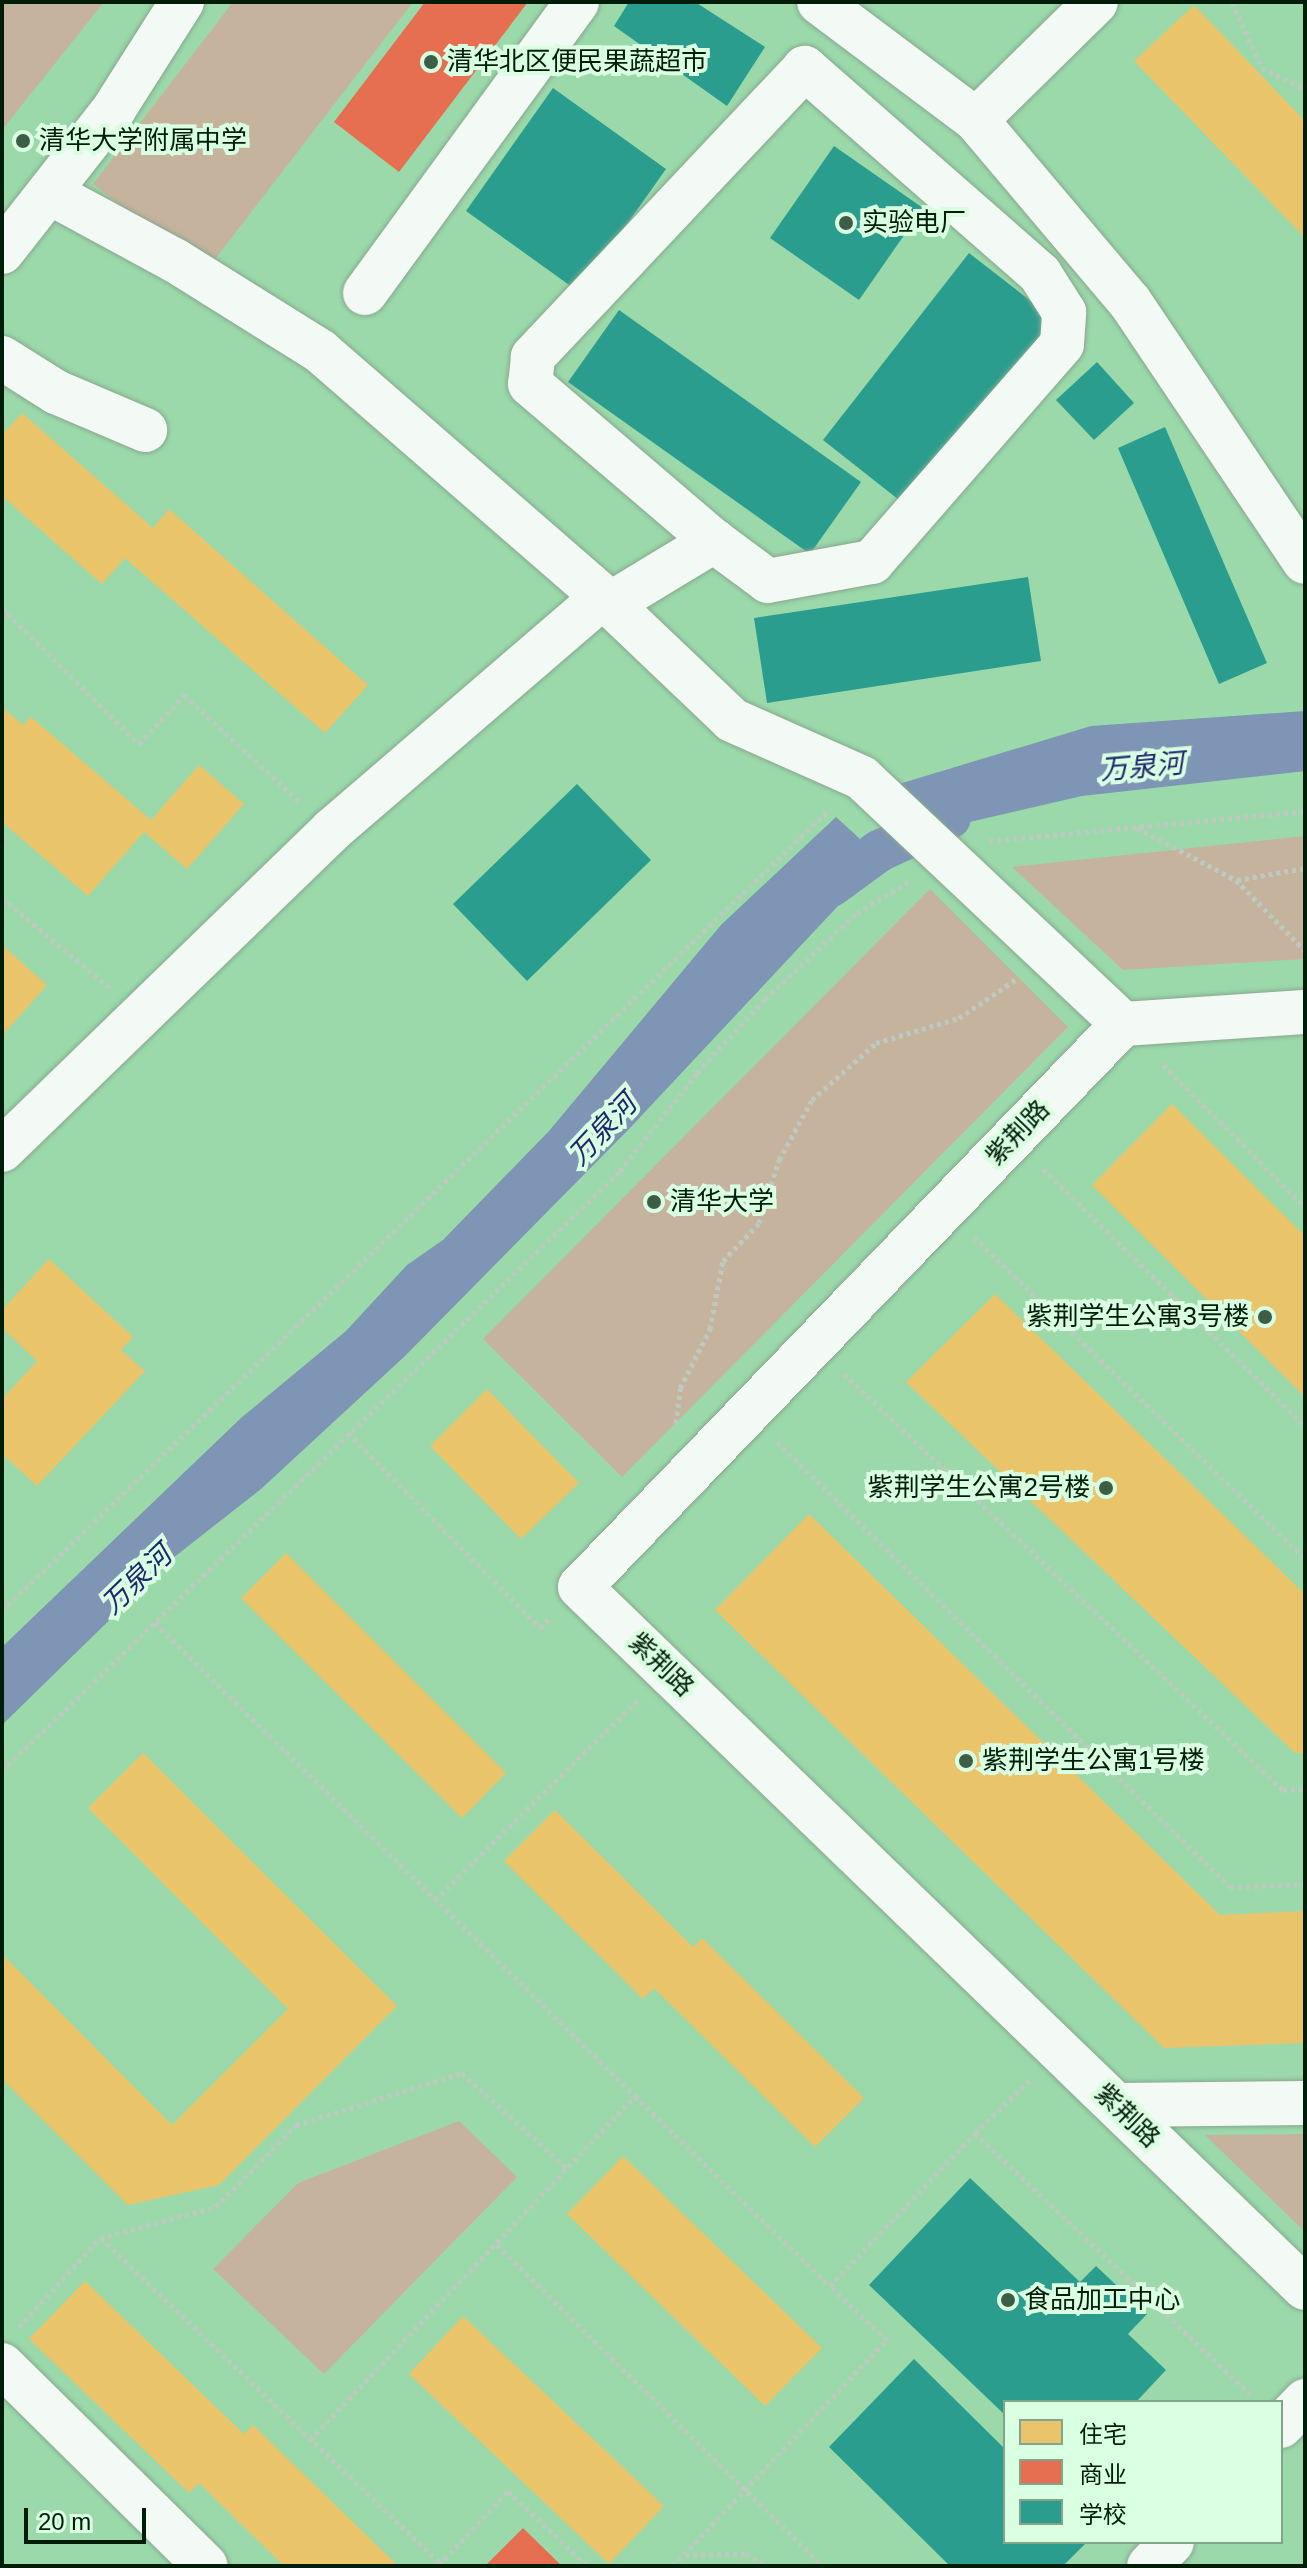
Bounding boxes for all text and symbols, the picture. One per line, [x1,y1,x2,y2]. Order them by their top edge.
place label: 清华北区便民果蔬超市 [447,46,707,78]
marker: 清华北区便民果蔬超市 [422,53,440,71]
place label: 清华大学附属中学 [39,125,247,157]
marker: 清华大学附属中学 [14,132,32,150]
place label: 实验电厂 [862,207,966,239]
marker: 实验电厂 [837,214,855,232]
water label: 万泉河 [1099,747,1185,787]
water label: 万泉河 [562,1088,644,1172]
street label: 紫荆路 [980,1094,1056,1172]
place label: 清华大学 [670,1186,774,1218]
marker: 清华大学 [645,1193,663,1211]
place label: 紫荆学生公寓3号楼 [1027,1301,1249,1333]
marker: 紫荆学生公寓3号楼 [1256,1308,1274,1326]
place label: 紫荆学生公寓2号楼 [868,1472,1090,1504]
marker: 紫荆学生公寓2号楼 [1097,1479,1115,1497]
water label: 万泉河 [95,1539,179,1621]
street label: 紫荆路 [622,1627,700,1703]
place label: 紫荆学生公寓1号楼 [982,1745,1204,1777]
marker: 紫荆学生公寓1号楼 [957,1752,975,1770]
street label: 紫荆路 [1088,2078,1166,2154]
place label: 食品加工中心 [1024,2284,1180,2316]
marker: 食品加工中心 [999,2291,1017,2309]
legend [1003,2400,1283,2544]
text: 住宅 [1079,2421,1127,2448]
text: 商业 [1079,2461,1127,2488]
scale bar [28,2492,150,2542]
text: 学校 [1079,2501,1127,2528]
text: 20 m [38,2508,91,2535]

